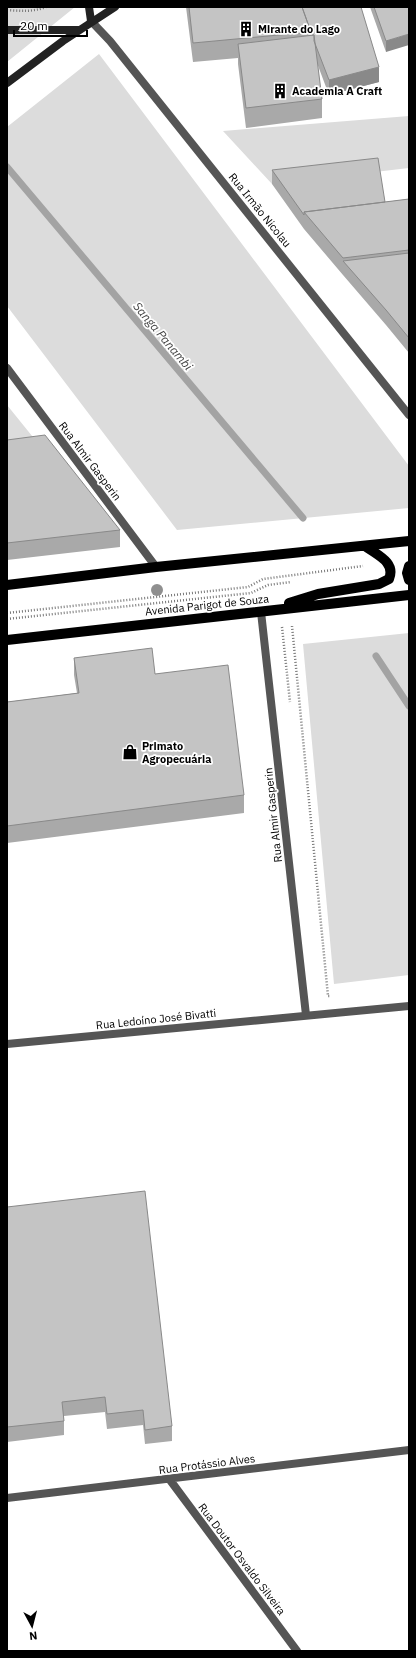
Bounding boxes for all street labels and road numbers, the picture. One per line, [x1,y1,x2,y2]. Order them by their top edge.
street label: Rua Irmão Nicolau [226,170,294,250]
street label: Rua Almir Gasperin [56,419,124,503]
street label: Avenida Parigot de Souza [144,592,270,618]
street label: Rua Almir Gasperin [261,767,285,863]
street label: Rua Ledoíno José Bivatti [95,1006,217,1032]
street label: Rua Protássio Alves [158,1451,256,1477]
street label: Rua Doutor Osvaldo Silveira [195,1500,289,1618]

